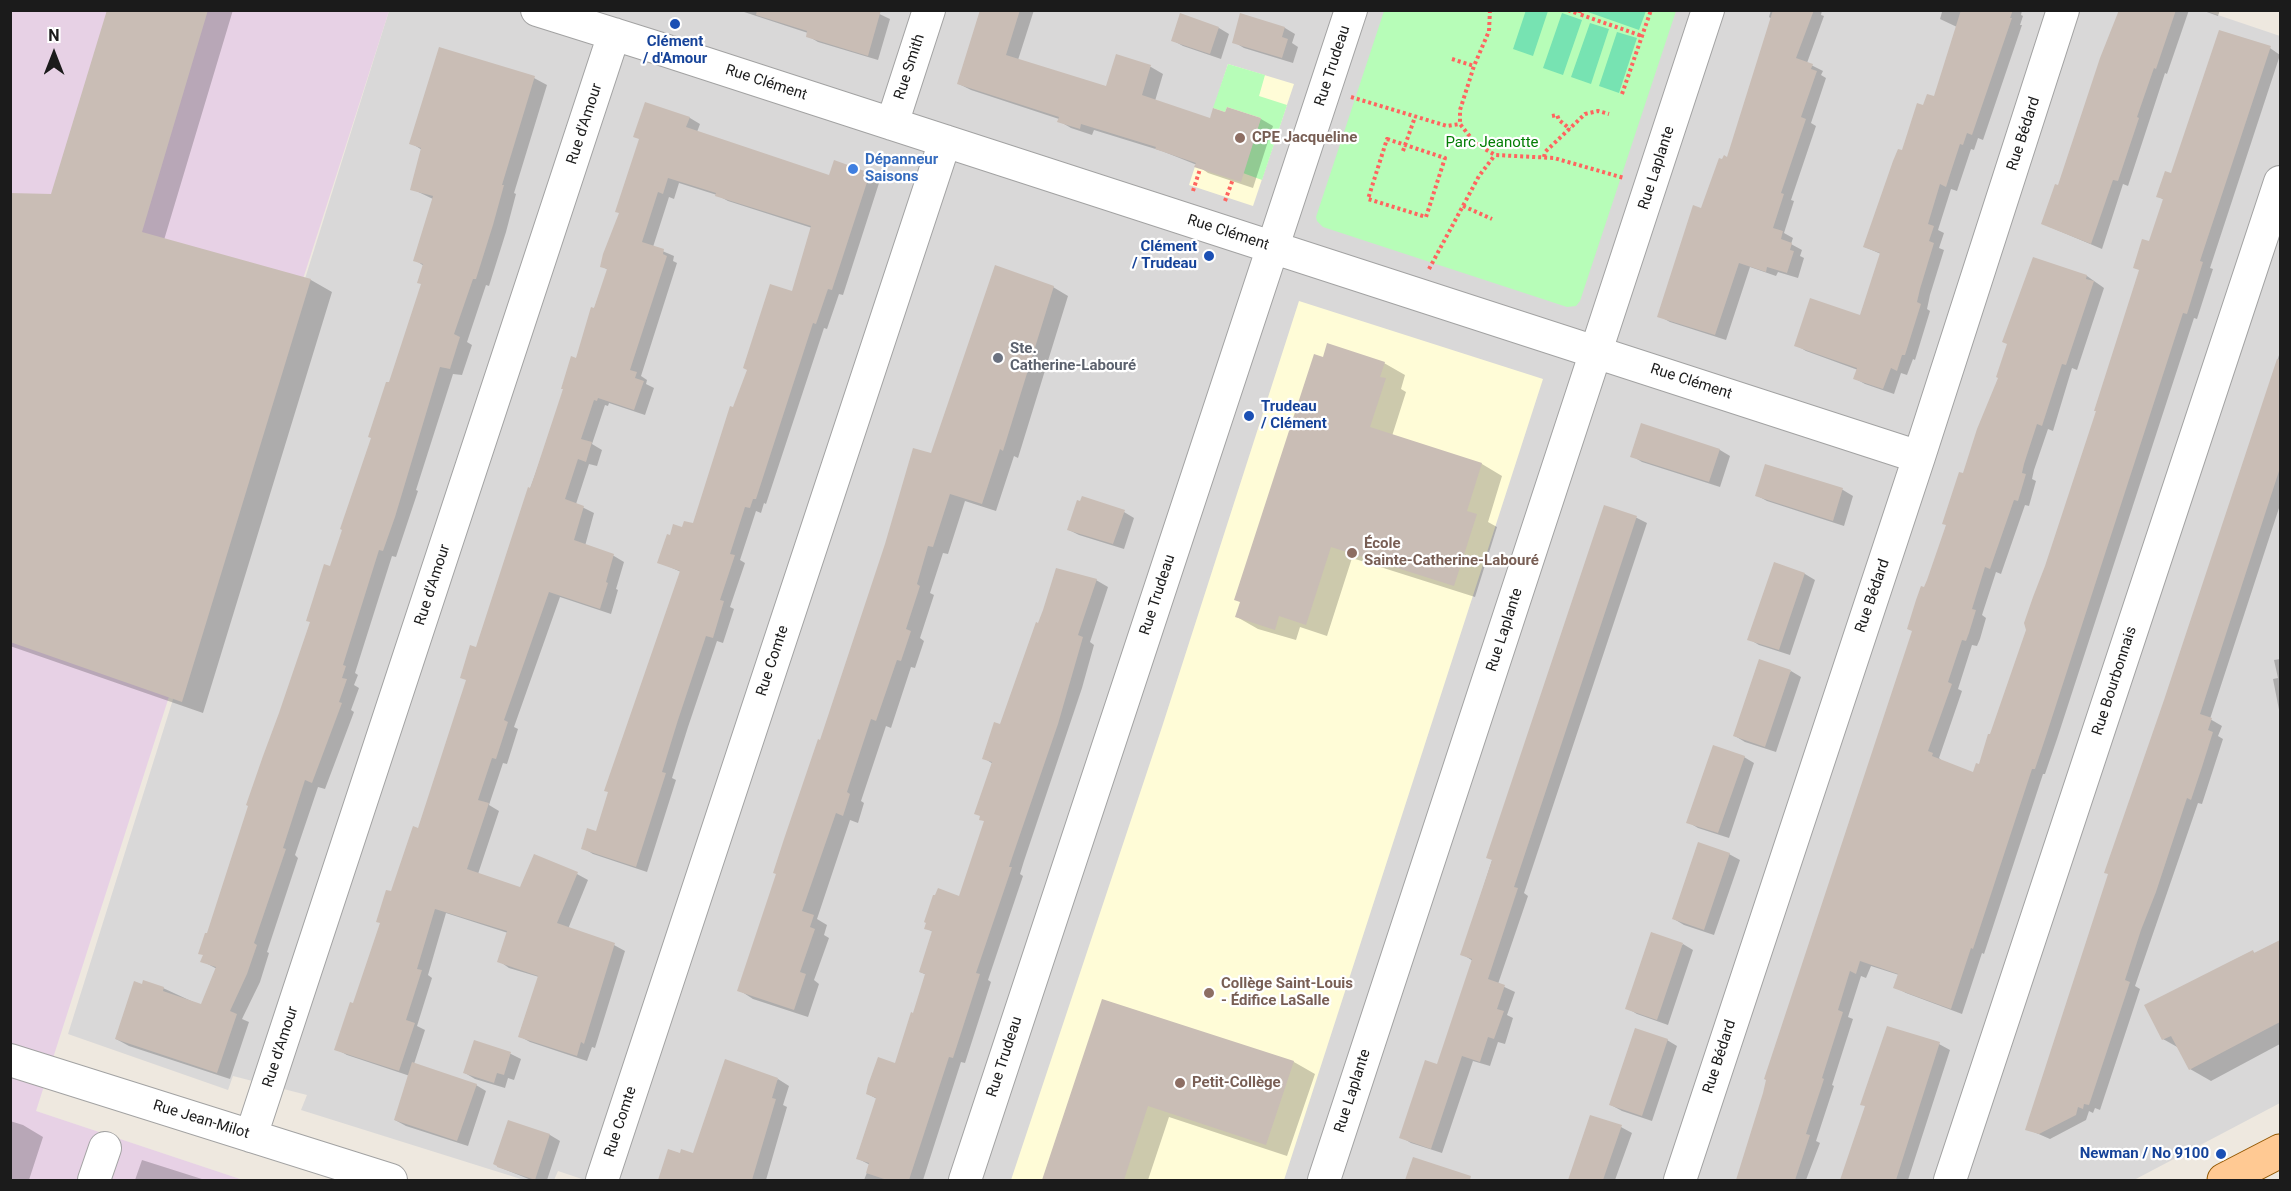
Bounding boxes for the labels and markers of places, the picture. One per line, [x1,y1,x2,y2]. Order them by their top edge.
marker: Clément / d'Amour [668,17,682,31]
place label: Clément / d'Amour [643,33,707,68]
place label: CPE Jacqueline [1252,129,1357,147]
marker: CPE Jacqueline [1233,131,1247,145]
place label: Dépanneur Saisons [865,151,938,186]
marker: Dépanneur Saisons [846,162,860,176]
place label: Clément / Trudeau [1132,238,1197,273]
marker: Clément / Trudeau [1202,249,1216,263]
place label: Ste. Catherine-Labouré [1010,340,1136,375]
marker: Ste. Catherine-Labouré [991,351,1005,365]
place label: Trudeau / Clément [1261,398,1327,433]
marker: Trudeau / Clément [1242,409,1256,423]
place label: École Sainte-Catherine-Labouré [1364,535,1539,570]
marker: École Sainte-Catherine-Labouré [1345,546,1359,560]
place label: Collège Saint-Louis - Édifice LaSalle [1221,975,1353,1010]
marker: Collège Saint-Louis - Édifice LaSalle [1202,986,1216,1000]
place label: Petit-Collège [1192,1074,1281,1092]
marker: Petit-Collège [1173,1076,1187,1090]
place label: Newman / No 9100 [2080,1145,2209,1163]
marker: Newman / No 9100 [2214,1147,2228,1161]

